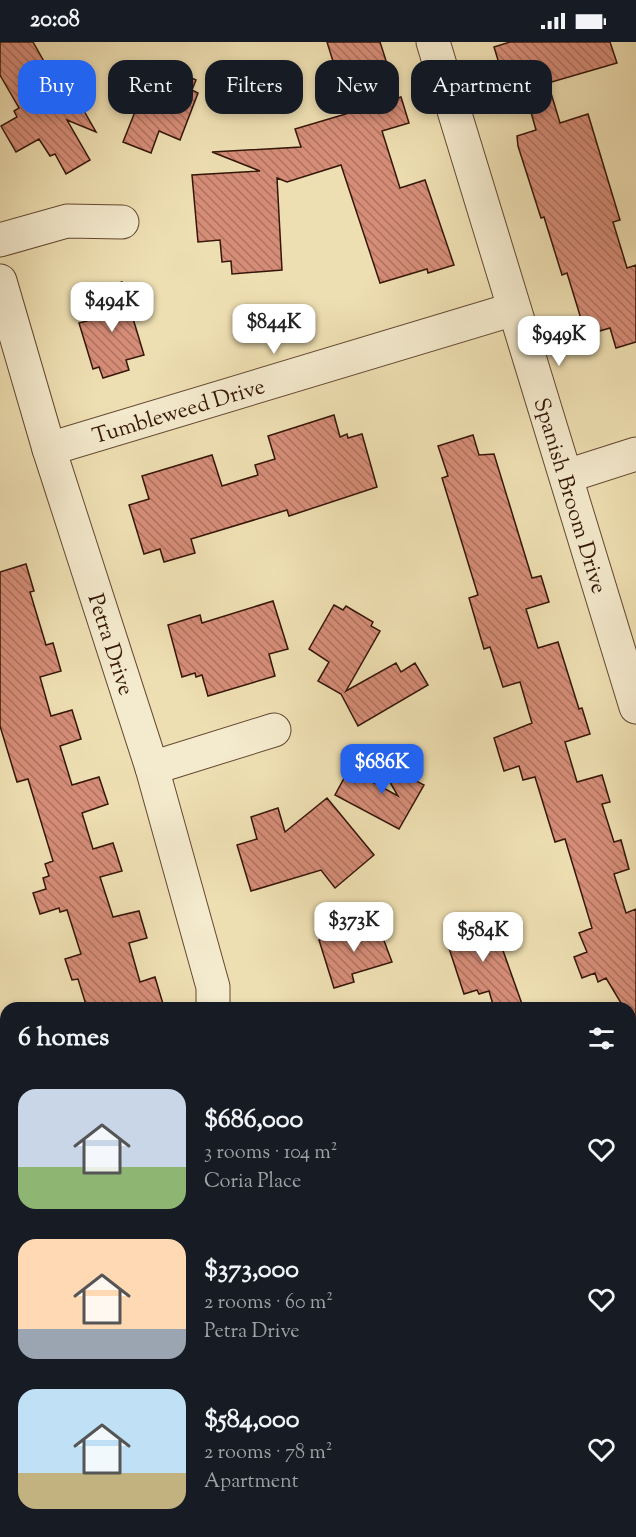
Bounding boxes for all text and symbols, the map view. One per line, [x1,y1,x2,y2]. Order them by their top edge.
text: 20:08 [30,5,80,37]
chip: Buy [18,60,96,114]
chip: Rent [108,60,193,114]
chip: Filters [205,60,303,114]
chip: New [315,60,399,114]
chip: Apartment [411,60,552,114]
pin: $494K [70,282,154,333]
text: $494K [85,287,139,316]
pin: $844K [232,304,316,355]
text: $844K [246,309,302,338]
pin: $949K [517,316,601,367]
text: $949K [532,321,586,350]
street label: Tumbleweed Drive [89,372,269,454]
street label: Spanish Broom Drive [524,394,613,598]
street label: Petra Drive [78,590,141,700]
pin: $686K [340,744,424,795]
text: $686K [354,749,410,778]
pin: $373K [312,902,396,953]
text: $373K [328,907,380,936]
pin: $584K [441,912,525,963]
text: $584K [457,917,509,946]
text: 6 homes [18,1020,109,1057]
icon: filters [585,1022,618,1055]
text: $686,000 [204,1102,303,1139]
icon: home [66,1113,138,1185]
icon: heart [585,1133,618,1166]
text: 3 rooms · 104 m² [204,1139,338,1168]
text: Coria Place [204,1168,301,1197]
text: $373,000 [204,1252,299,1289]
icon: home [66,1263,138,1335]
icon: heart [585,1283,618,1316]
text: 2 rooms · 60 m² [204,1289,333,1318]
text: Petra Drive [204,1318,300,1347]
text: $584,000 [204,1402,300,1439]
icon: home [66,1413,138,1485]
icon: heart [585,1433,618,1466]
text: 2 rooms · 78 m² [204,1439,333,1468]
text: Apartment [204,1468,299,1497]

